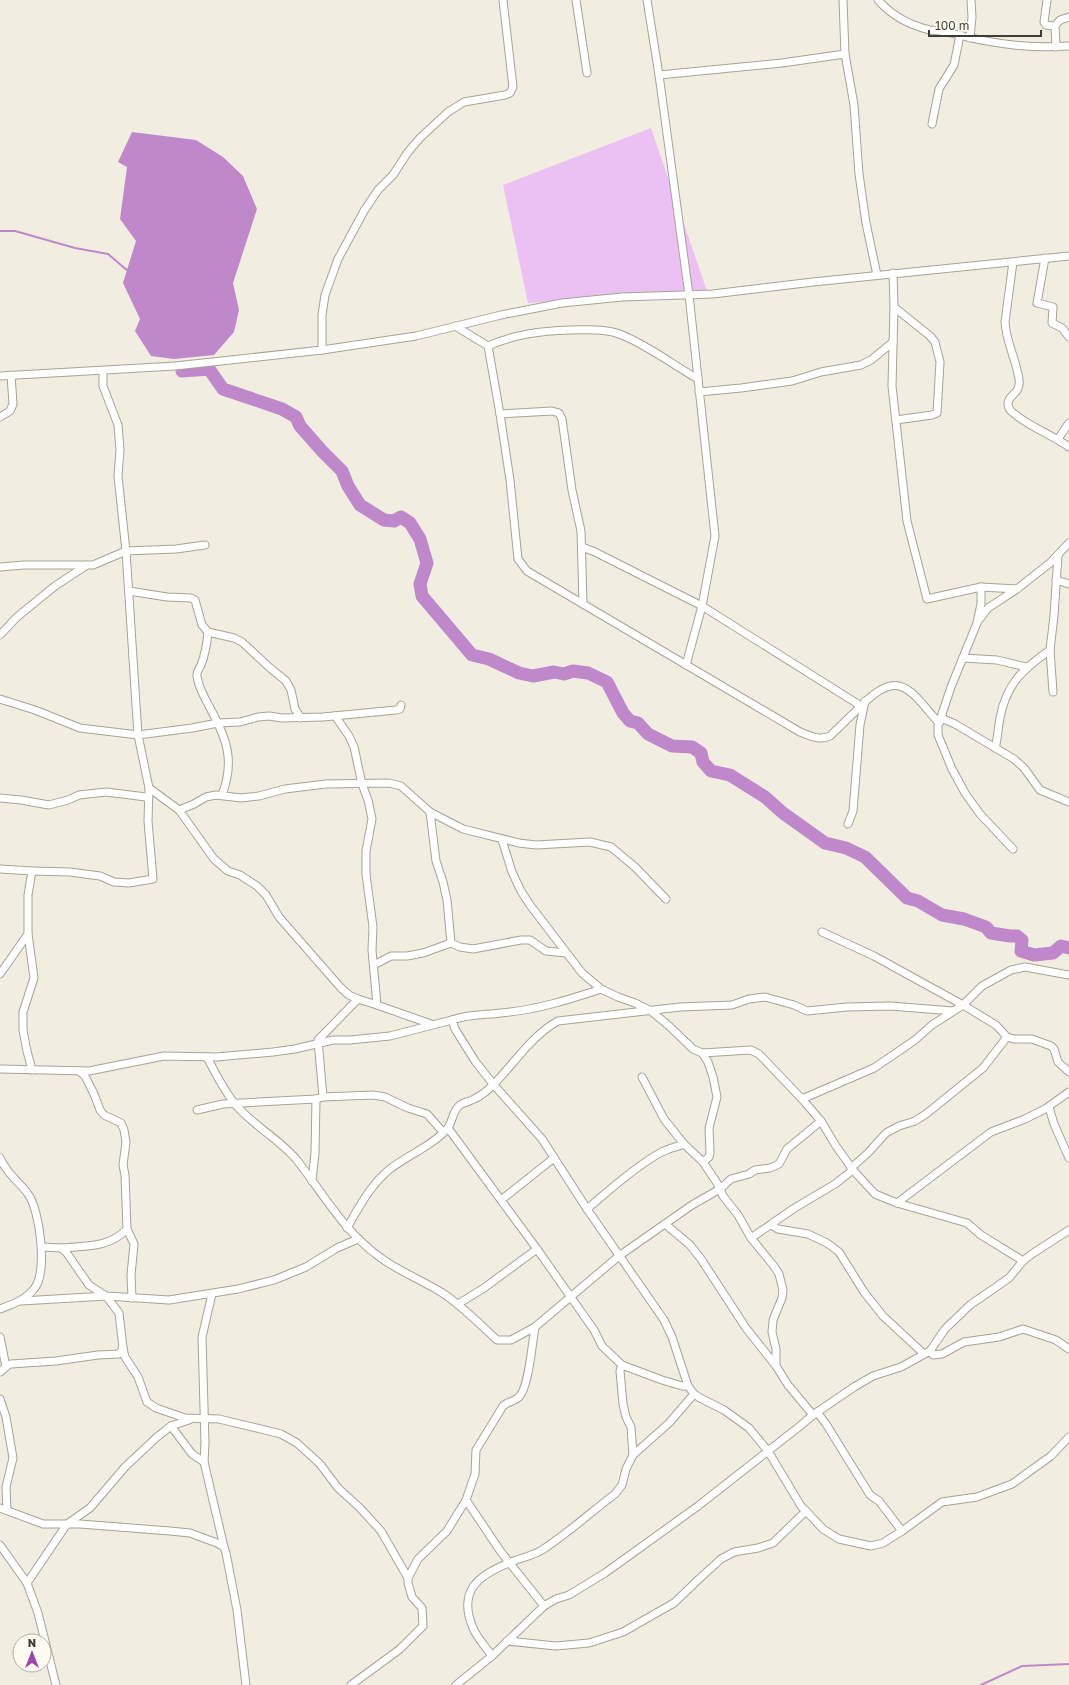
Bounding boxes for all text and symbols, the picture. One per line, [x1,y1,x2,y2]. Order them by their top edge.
scale bar [929,12,1041,38]
text: 100 m [935,18,969,33]
north arrow [12,1633,52,1673]
text: N [28,1636,36,1649]

